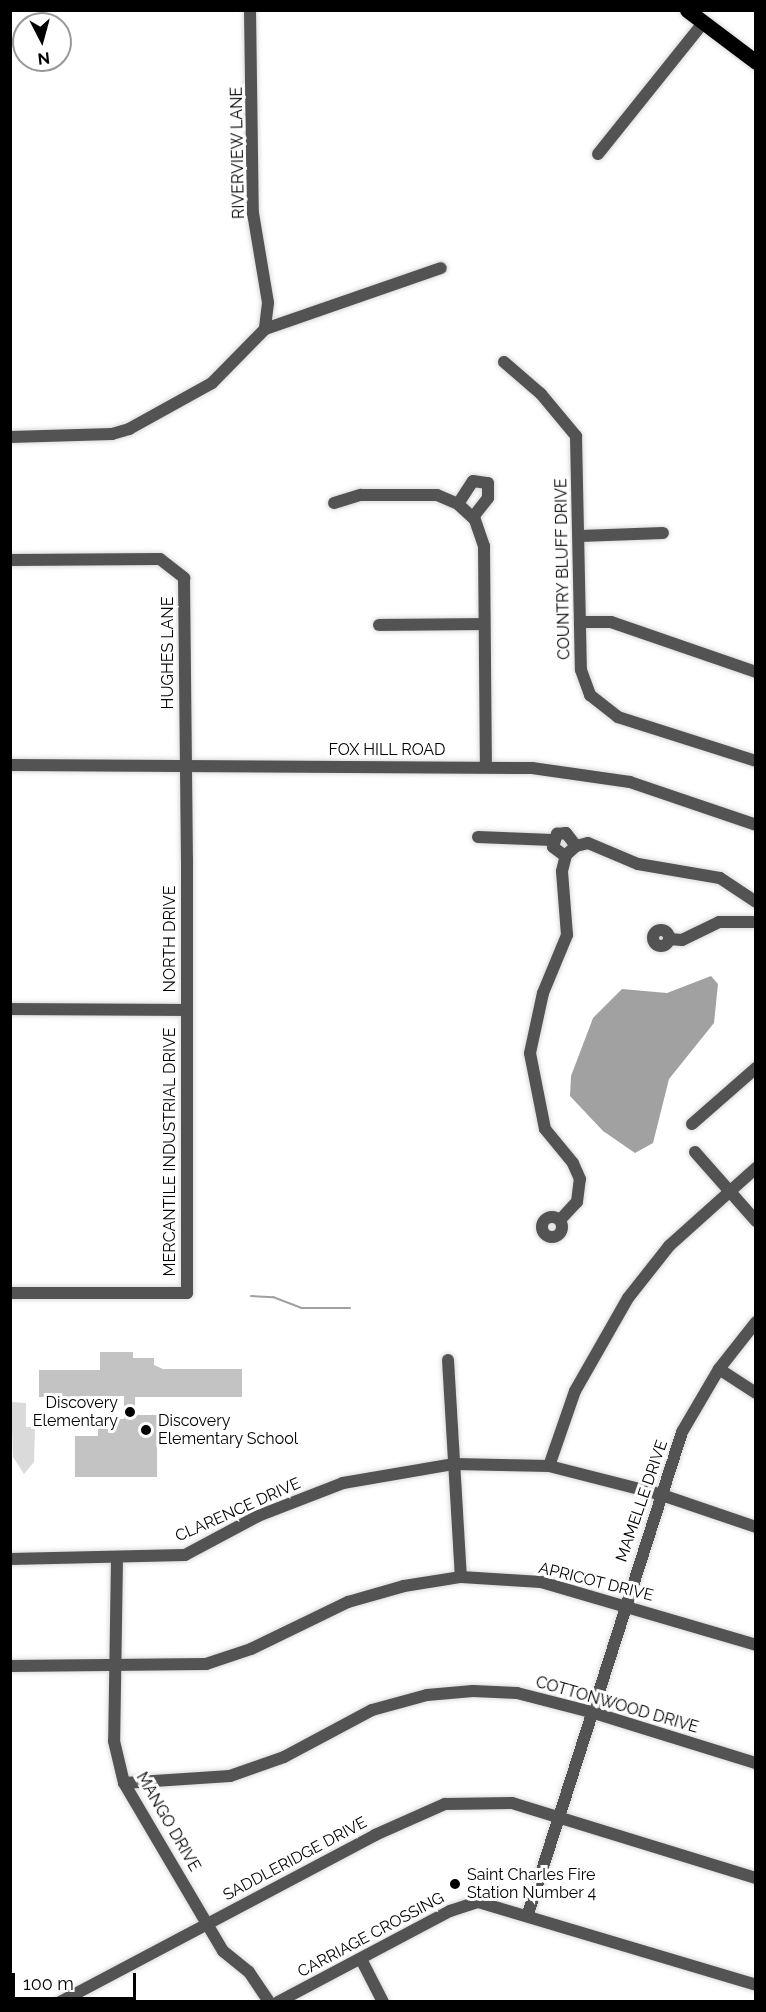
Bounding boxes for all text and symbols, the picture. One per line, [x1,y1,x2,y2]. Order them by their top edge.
north arrow [12,12,72,72]
text: N [37,48,51,68]
street label: RIVERVIEW LANE [227,86,249,220]
street label: COUNTRY BLUFF DRIVE [552,478,574,660]
street label: HUGHES LANE [158,597,178,709]
street label: FOX HILL ROAD [328,740,446,760]
street label: NORTH DRIVE [160,886,180,992]
street label: MERCANTILE INDUSTRIAL DRIVE [160,1027,180,1277]
place label: Discovery Elementary [33,1393,118,1431]
marker: Discovery Elementary [123,1405,137,1419]
place label: Discovery Elementary School [158,1411,298,1449]
marker: Discovery Elementary School [139,1423,153,1437]
street label: MAMELLE DRIVE [612,1438,672,1564]
street label: CLARENCE DRIVE [172,1474,304,1546]
street label: APRICOT DRIVE [536,1558,656,1606]
street label: COTTONWOOD DRIVE [533,1673,701,1737]
street label: MANGO DRIVE [132,1769,204,1875]
street label: SADDLERIDGE DRIVE [220,1813,370,1905]
place label: Saint Charles Fire Station Number 4 [467,1865,597,1903]
marker: Saint Charles Fire Station Number 4 [448,1877,462,1891]
street label: CARRIAGE CROSSING [295,1888,447,1982]
scale bar [15,1961,140,1999]
text: 100 m [23,1973,74,1994]

